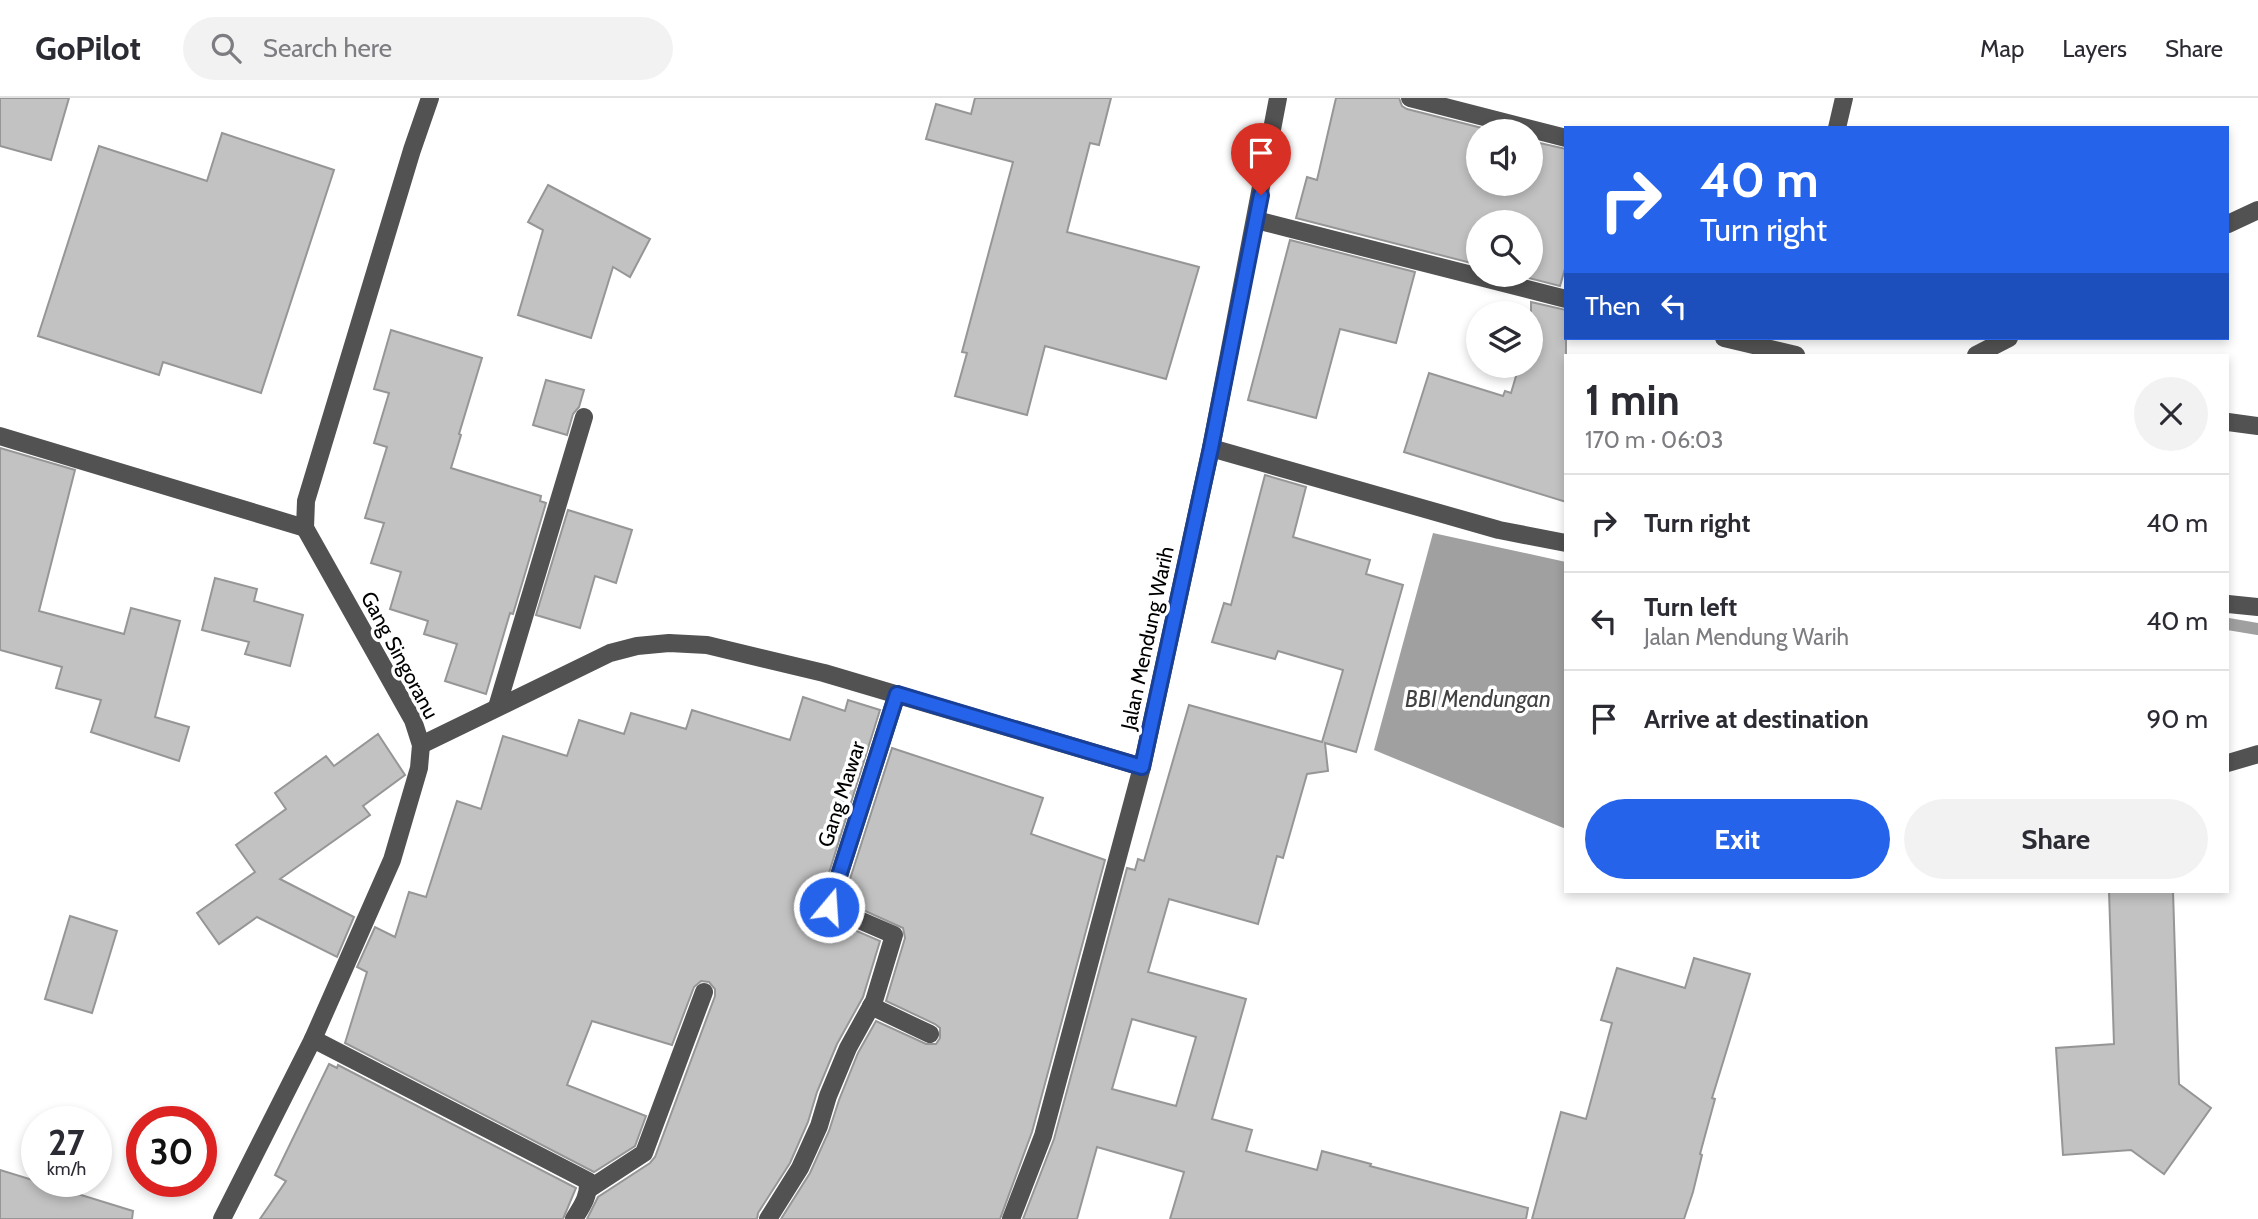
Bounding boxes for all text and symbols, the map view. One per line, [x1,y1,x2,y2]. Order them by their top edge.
search box [183,17,673,80]
text: GoPilot [35,28,141,68]
icon: search [207,29,245,67]
text: Search here [263,32,392,64]
text: Map [1980,34,2024,63]
text: Layers [2062,34,2127,63]
text: Share [2165,34,2223,63]
map controls [1466,119,1543,378]
button: sound [1466,119,1543,196]
pin [1231,123,1291,195]
icon: arrive [1242,134,1280,172]
text: 40 m [1700,150,1819,209]
icon: right [1585,154,1676,245]
button: search [1466,210,1543,287]
text: Turn right [1700,210,1827,249]
icon: left [1655,287,1693,325]
text: Then [1585,290,1641,322]
button: layers [1466,301,1543,378]
text: 1 min [1585,374,1680,426]
button: close [2134,377,2208,451]
text: 170 m · 06:03 [1585,426,1723,454]
icon: right [1585,504,1623,542]
text: Turn right [1644,507,1750,539]
text: 40 m [2146,507,2208,539]
street label: Jalan Mendung Warih [1115,544,1179,733]
street label: Gang Singoranu [356,587,444,723]
text: Turn left [1644,591,1737,623]
icon: left [1585,602,1623,640]
text: 40 m [2146,605,2208,637]
text: Jalan Mendung Warih [1644,623,1849,651]
water label: BBI Mendungan [1405,685,1551,713]
icon: arrive [1585,700,1623,738]
text: Arrive at destination [1644,703,1869,735]
text: 90 m [2146,703,2208,735]
street label: Gang Mawar [812,738,870,850]
button: Exit [1585,799,1890,879]
button: Share [1904,799,2208,879]
position arrow [792,870,866,944]
speed limit sign: 30 [126,1106,217,1197]
text: 27 [48,1121,85,1164]
text: km/h [47,1158,86,1180]

